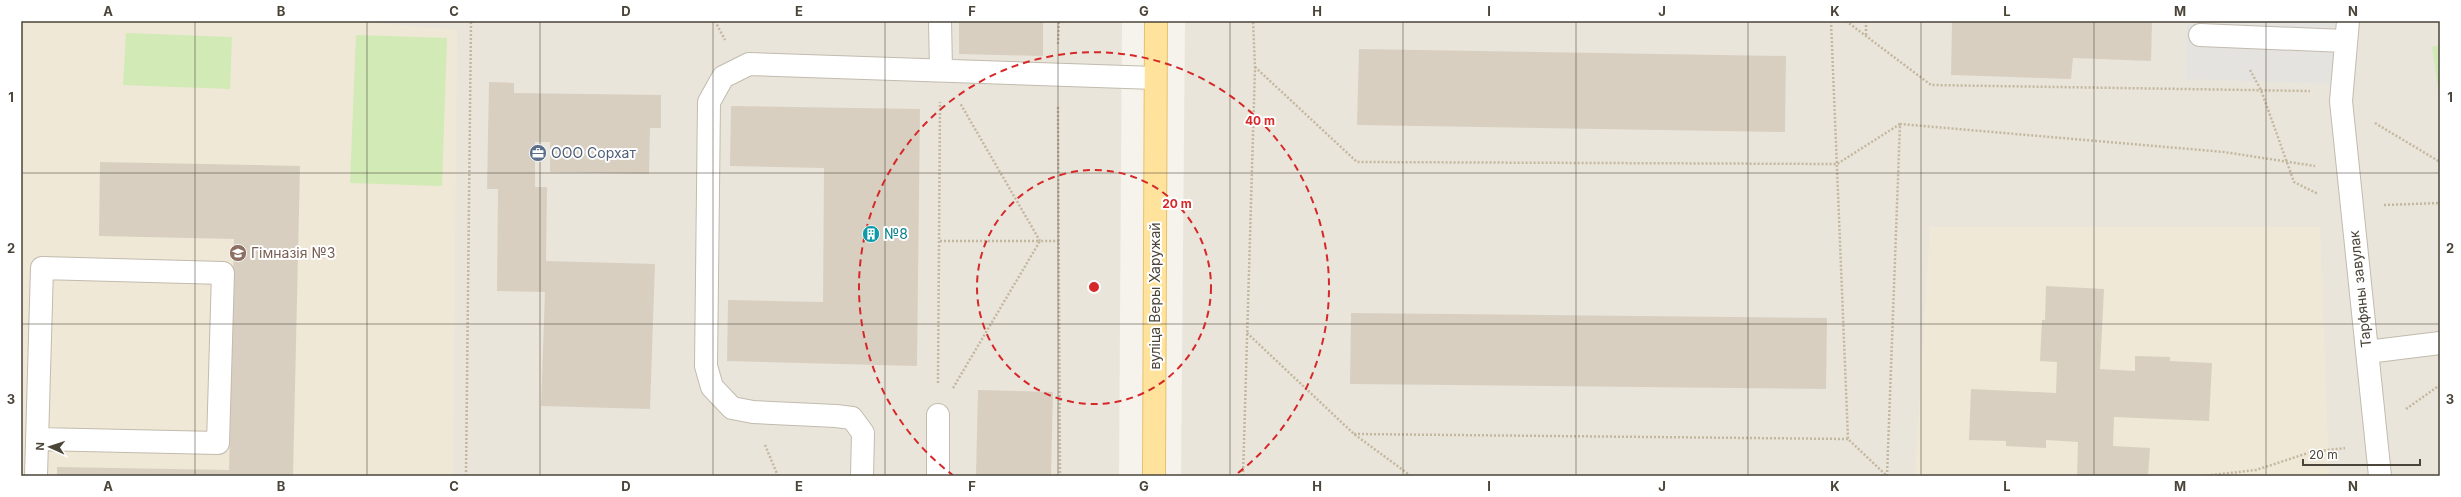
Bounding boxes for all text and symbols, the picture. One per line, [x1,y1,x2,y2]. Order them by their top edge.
text: A [103,3,113,19]
text: B [277,3,286,19]
text: C [449,3,459,19]
text: D [621,3,631,19]
text: E [795,3,803,19]
text: F [968,3,976,19]
text: G [1139,3,1149,19]
text: H [1312,3,1322,19]
text: I [1487,3,1491,19]
text: J [1658,3,1666,19]
text: K [1830,3,1840,19]
text: L [2003,3,2011,19]
text: M [2174,3,2186,19]
text: N [2348,3,2358,19]
text: 1 [8,89,14,105]
text: 1 [2447,89,2453,105]
text: 40 m [1245,113,1275,128]
office icon: ООО Сорхат [528,143,548,163]
place label: ООО Сорхат [551,144,636,161]
text: 20 m [1162,196,1192,211]
street label: вуліца Веры Харужай [1146,222,1163,370]
building icon: №8 [861,224,881,244]
place label: №8 [884,225,908,242]
street label: Тарфяны завулак [2345,229,2374,349]
text: 2 [7,240,15,256]
text: 2 [2446,240,2454,256]
school or university icon: Гімназія №3 [228,243,248,263]
place label: Гімназія №3 [251,244,335,261]
centre of rings [1087,280,1101,294]
text: 3 [7,391,15,407]
text: 3 [2446,391,2454,407]
north arrow [30,427,70,467]
scale bar [2303,441,2420,467]
text: N [33,442,47,451]
text: 20 m [2309,447,2338,462]
text: A [103,478,113,494]
text: B [277,478,286,494]
text: C [449,478,459,494]
text: D [621,478,631,494]
text: E [795,478,803,494]
text: F [968,478,976,494]
text: G [1139,478,1149,494]
text: H [1312,478,1322,494]
text: I [1487,478,1491,494]
text: J [1658,478,1666,494]
text: K [1830,478,1840,494]
text: L [2003,478,2011,494]
text: M [2174,478,2186,494]
text: N [2348,478,2358,494]

